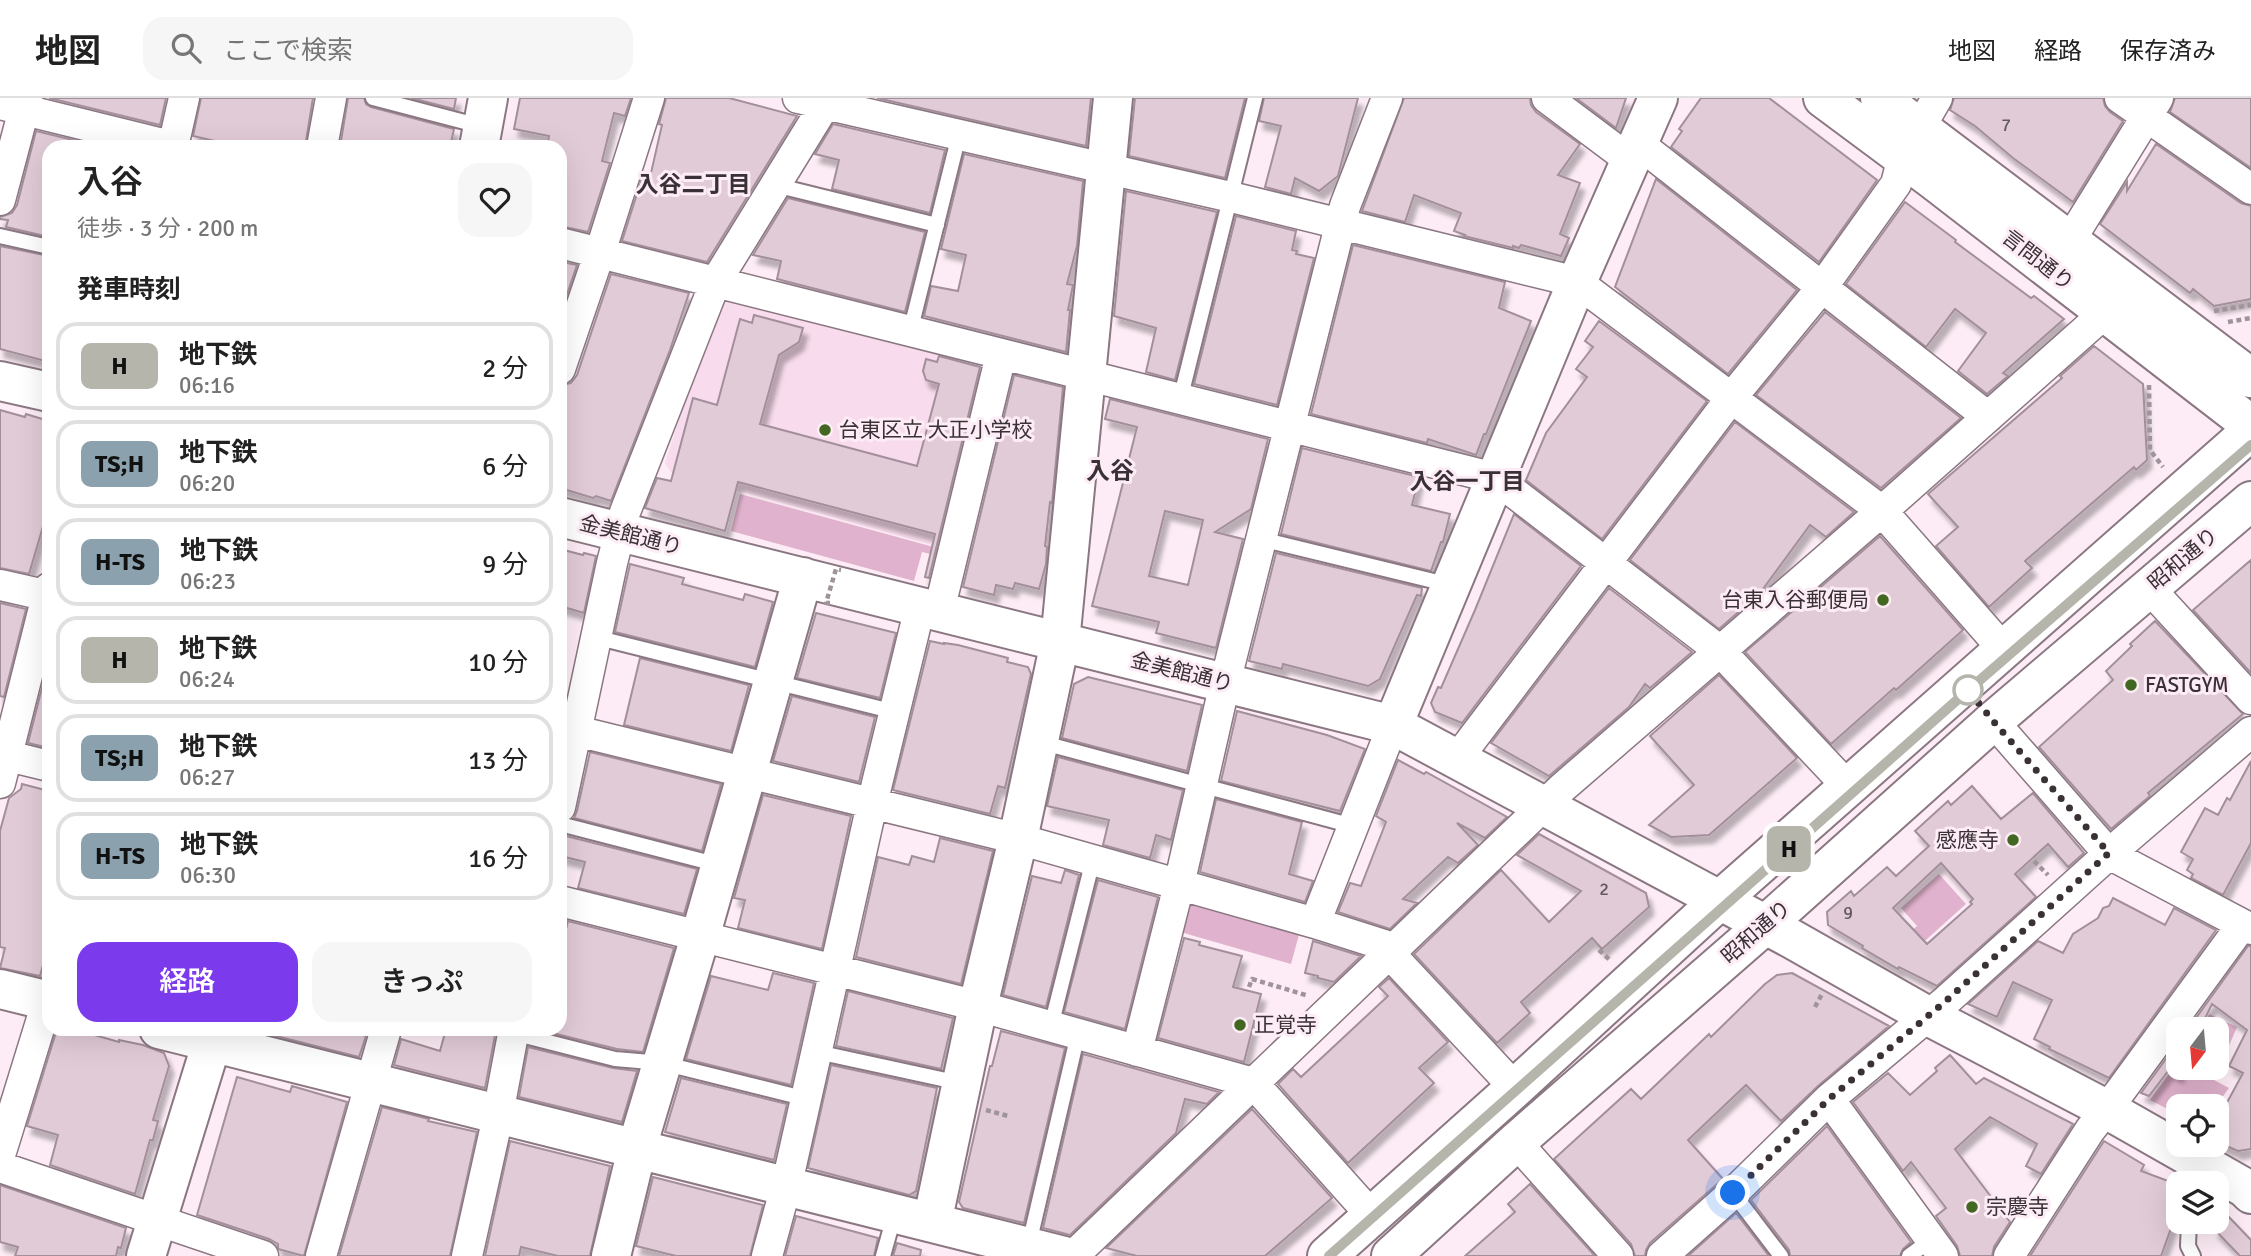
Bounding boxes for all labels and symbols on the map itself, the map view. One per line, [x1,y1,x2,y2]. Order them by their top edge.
house number: 7 [2001,114,2011,136]
district label: 入谷二丁目 [636,170,751,199]
street label: 言問通り [1997,224,2079,296]
place label: 台東区立 大正小学校 [839,417,1033,443]
marker: 台東区立 大正小学校 [817,422,833,438]
district label: 入谷 [1086,456,1134,486]
district label: 入谷一丁目 [1410,467,1525,496]
street label: 金美館通り [577,510,685,560]
street label: 昭和通り [2142,522,2224,596]
place label: 台東入谷郵便局 [1722,587,1869,613]
marker: 台東入谷郵便局 [1875,592,1891,608]
street label: 金美館通り [1128,647,1236,697]
place label: FASTGYM [2145,672,2229,698]
unlabelled marker [1953,675,1983,705]
marker: FASTGYM [2123,677,2139,693]
line badge: H [1766,826,1812,872]
place label: 感應寺 [1936,827,1999,853]
marker: 感應寺 [2005,832,2021,848]
house number: 2 [1599,878,1609,900]
street label: 昭和通り [1716,895,1796,969]
house number: 9 [1843,902,1853,924]
place label: 正覚寺 [1254,1012,1317,1038]
marker: 正覚寺 [1232,1017,1248,1033]
north arrow [2166,1017,2230,1080]
your location [1715,1175,1750,1210]
place label: 宗慶寺 [1986,1194,2049,1220]
marker: 宗慶寺 [1964,1199,1980,1215]

